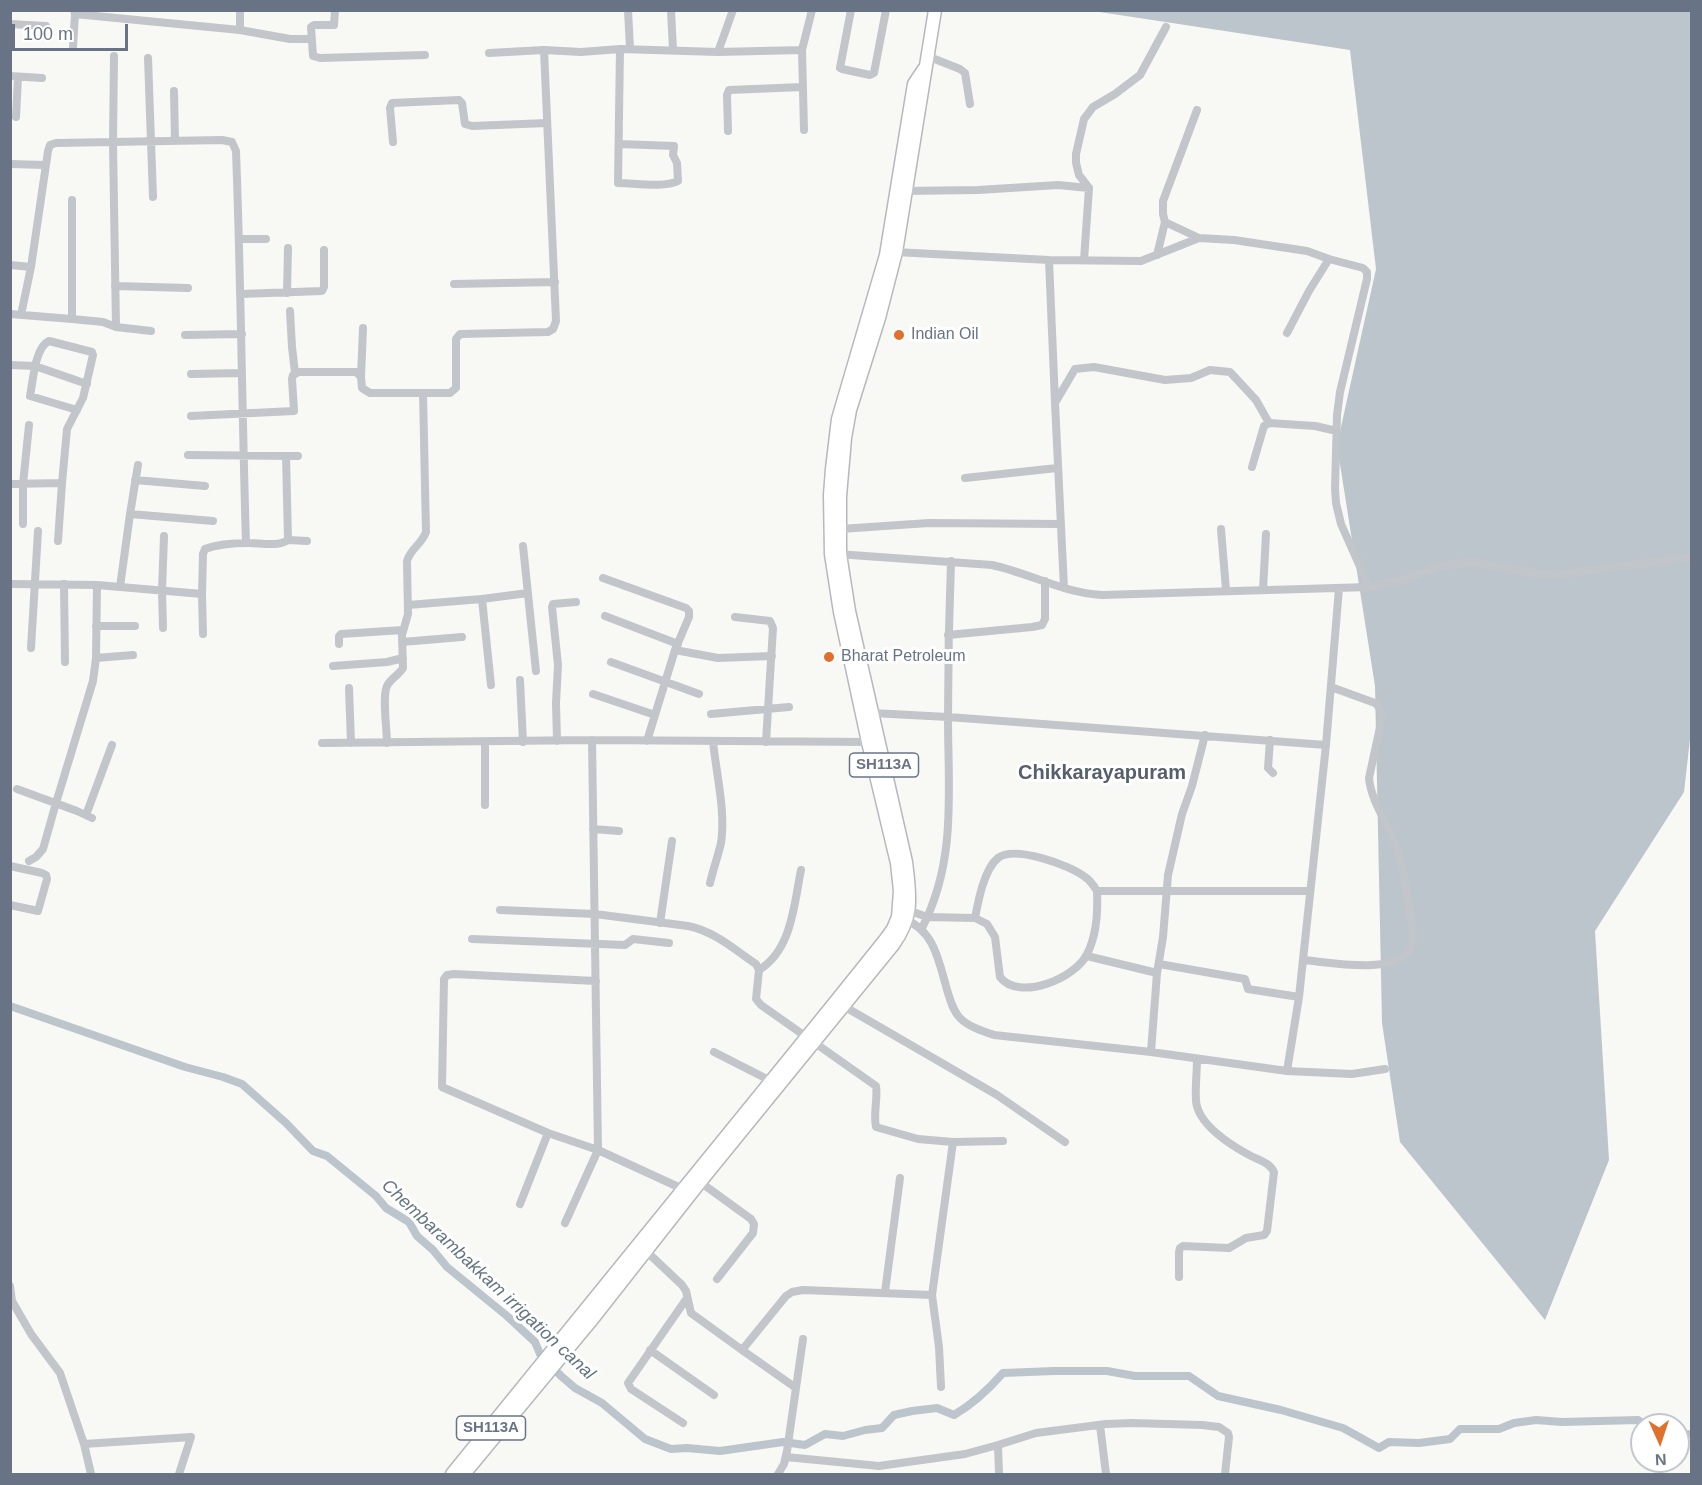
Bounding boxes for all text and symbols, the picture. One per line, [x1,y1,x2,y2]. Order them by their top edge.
scale bar [15,12,130,50]
text: 100 m [23,24,73,44]
place label: Indian Oil [911,325,979,345]
marker: Indian Oil [892,328,906,342]
place label: Bharat Petroleum [841,647,966,667]
marker: Bharat Petroleum [822,650,836,664]
road number: SH113A [850,753,918,777]
district label: Chikkarayapuram [1018,761,1186,785]
water label: Chembarambakkam irrigation canal [377,1175,599,1385]
north arrow [1630,1413,1690,1473]
road number: SH113A [456,1416,526,1440]
text: N [1655,1451,1667,1468]

